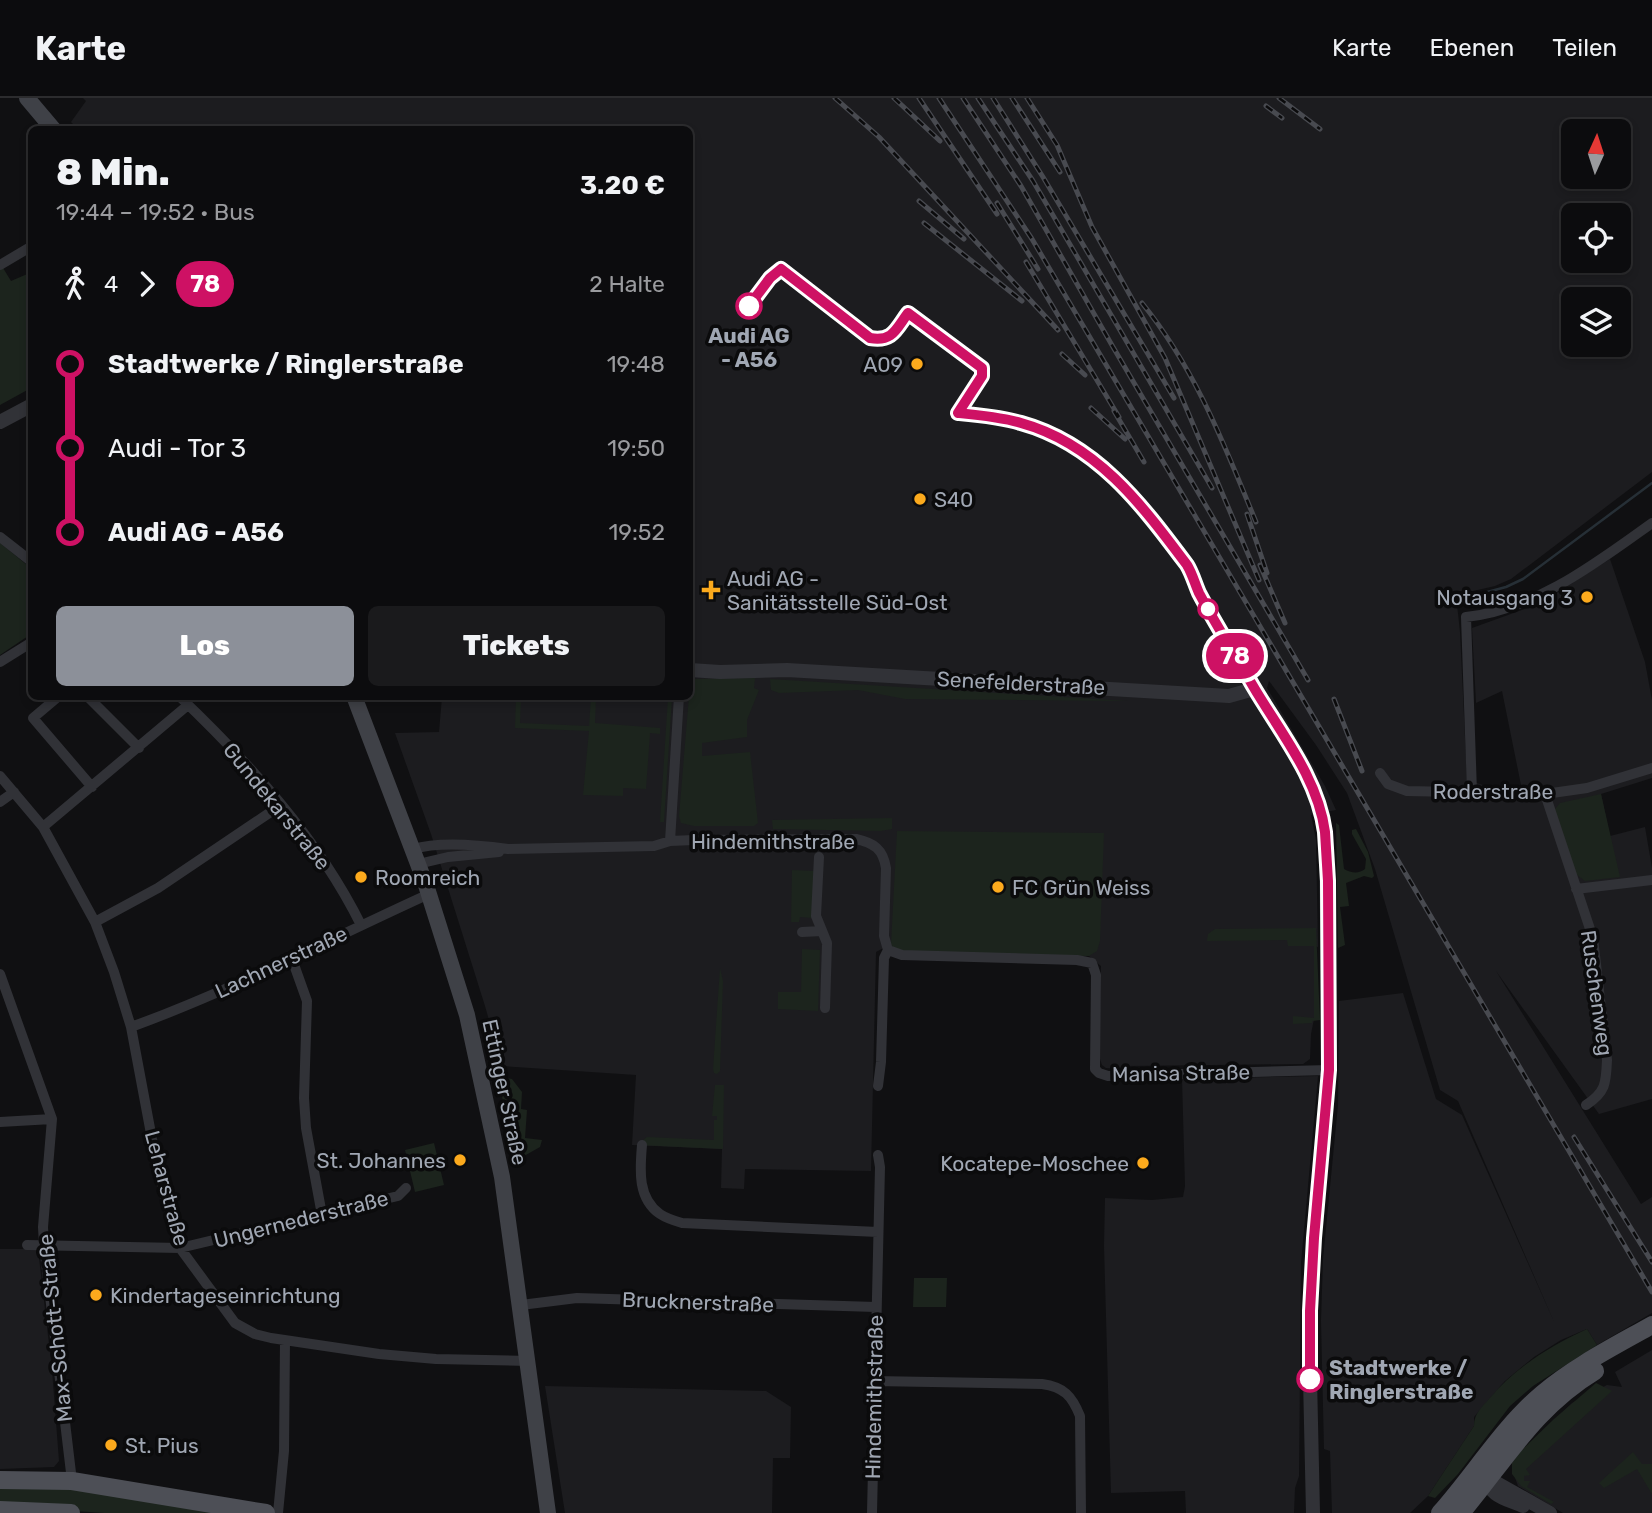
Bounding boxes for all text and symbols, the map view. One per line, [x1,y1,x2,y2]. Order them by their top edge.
text: Karte [35,29,126,68]
text: Karte [1332,34,1392,62]
text: Ebenen [1430,34,1514,62]
text: Teilen [1552,34,1617,62]
north arrow [1561,119,1631,189]
map controls [1561,119,1631,357]
text: 8 Min. [56,149,170,195]
text: 3.20 € [580,170,665,201]
text: 19:44 – 19:52 · Bus [56,198,255,226]
button: locate [1561,203,1631,273]
icon: walk [56,265,94,303]
icon: forward [128,265,166,303]
text: 4 [104,270,118,298]
text: 78 [190,270,220,298]
text: 2 Halte [589,270,665,298]
button: layers [1561,287,1631,357]
marker: Audi AG - A56 [736,293,762,319]
place label: Audi AG - A56 [708,323,790,372]
text: Stadtwerke / Ringlerstraße [108,349,464,380]
text: 19:48 [607,350,665,378]
place label: A09 [863,352,903,377]
marker: A09 [909,356,925,372]
text: Audi - Tor 3 [108,433,246,464]
text: 19:50 [607,434,665,462]
place label: S40 [934,487,973,512]
marker: S40 [912,491,928,507]
text: Audi AG - A56 [108,517,284,548]
text: 19:52 [608,518,665,546]
place label: Audi AG - Sanitätsstelle Süd-Ost [727,566,947,615]
marker: Audi AG - Sanitätsstelle Süd-Ost [701,580,721,600]
place label: Notausgang 3 [1436,585,1573,610]
marker: Notausgang 3 [1579,589,1595,605]
unlabelled marker [1198,599,1218,619]
button: Los [56,606,354,686]
button: Tickets [368,606,665,686]
line badge: 78 [1204,633,1266,679]
text: 78 [1220,642,1250,670]
street label: Senefelderstraße [936,666,1106,700]
street label: Gundekarstraße [218,737,336,875]
street label: Roderstraße [1433,779,1553,804]
street label: Hindemithstraße [691,829,855,854]
place label: Roomreich [375,865,480,890]
marker: Roomreich [353,869,369,885]
place label: FC Grün Weiss [1012,875,1150,900]
marker: FC Grün Weiss [990,879,1006,895]
street label: Lachnerstraße [211,921,351,1003]
street label: Ruschenweg [1576,929,1618,1057]
street label: Ettinger Straße [477,1017,533,1167]
street label: Manisa Straße [1112,1059,1250,1087]
street label: Leharstraße [140,1128,194,1248]
place label: St. Johannes [317,1148,446,1173]
place label: Kocatepe-Moschee [940,1151,1129,1176]
marker: St. Johannes [452,1152,468,1168]
marker: Kocatepe-Moschee [1135,1155,1151,1171]
street label: Ungernederstraße [211,1185,391,1253]
street label: Max-Schott-Straße [33,1233,77,1423]
place label: Kindertageseinrichtung [110,1283,340,1308]
marker: Kindertageseinrichtung [88,1287,104,1303]
street label: Brucknerstraße [622,1287,774,1317]
street label: Hindemithstraße [860,1315,888,1479]
place label: Stadtwerke / Ringlerstraße [1329,1355,1473,1404]
marker: Stadtwerke / Ringlerstraße [1297,1366,1323,1392]
place label: St. Pius [125,1433,199,1458]
marker: St. Pius [103,1437,119,1453]

